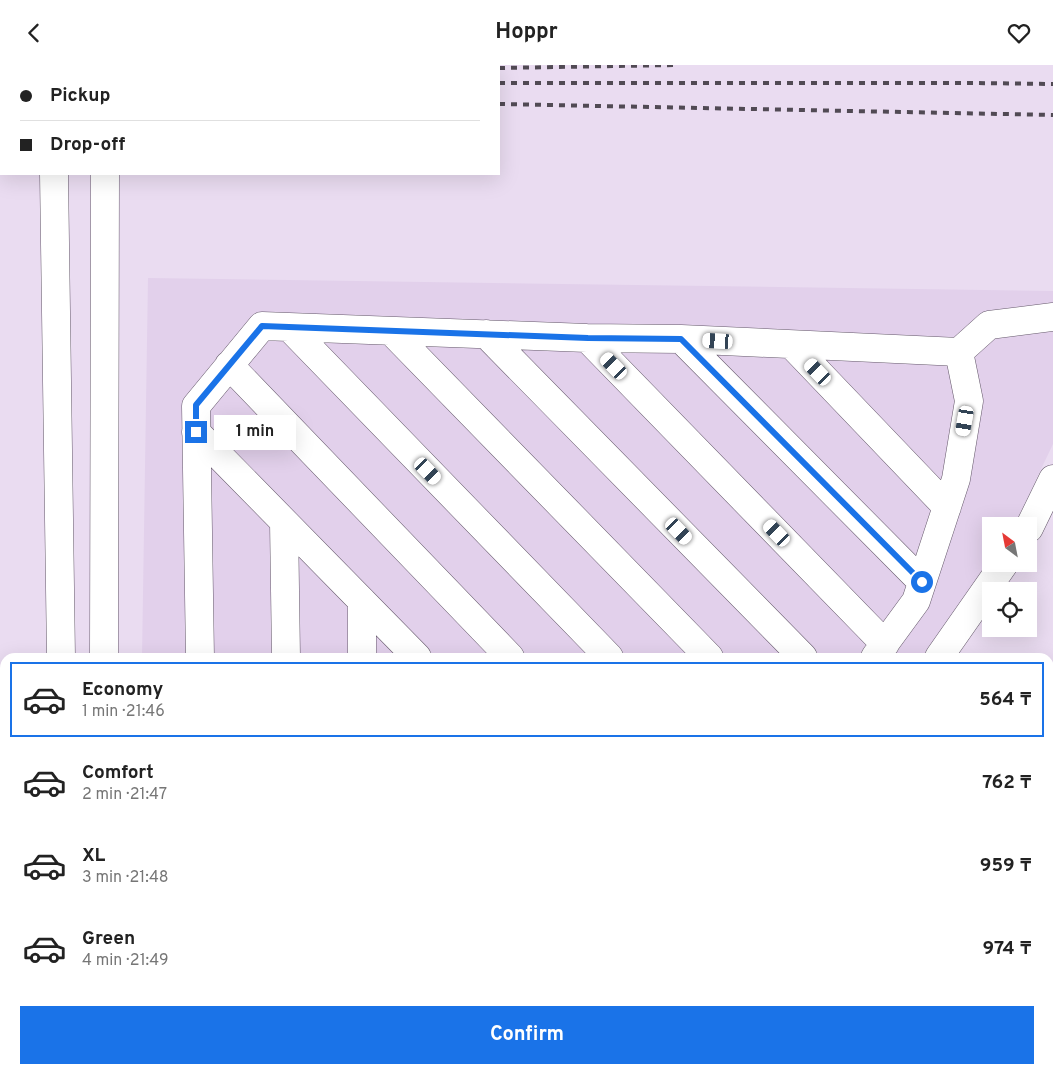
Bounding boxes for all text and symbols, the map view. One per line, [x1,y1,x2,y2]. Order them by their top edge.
icon: back [20,19,48,47]
text: Hoppr [495,19,558,46]
icon: heart [1005,19,1033,47]
text: Pickup [50,84,110,108]
text: Drop-off [50,133,125,157]
car [702,333,733,349]
car [598,350,629,382]
car [802,356,833,388]
car [955,405,974,437]
callout: 1 min [214,415,296,449]
route end [185,421,207,443]
text: 1 min [236,422,274,442]
car [412,455,443,487]
car [663,515,694,547]
car [761,517,792,549]
north arrow [982,517,1038,573]
map controls [982,517,1037,637]
route start [911,571,933,593]
button: locate [982,582,1037,637]
icon: car [22,677,67,722]
text: Economy [82,678,163,702]
text: 564 ₸ [979,688,1032,712]
text: 1 min · 21:46 [82,702,165,722]
icon: car [22,760,67,805]
text: Comfort [82,761,154,785]
text: 762 ₸ [982,771,1032,795]
text: 2 min · 21:47 [82,785,167,805]
icon: car [22,843,67,888]
text: XL [82,844,105,868]
text: 959 ₸ [980,854,1032,878]
text: 3 min · 21:48 [82,868,169,888]
icon: car [22,926,67,971]
text: Green [82,927,135,951]
text: 974 ₸ [983,937,1032,961]
text: 4 min · 21:49 [82,951,168,971]
button: Confirm [20,1006,1034,1064]

